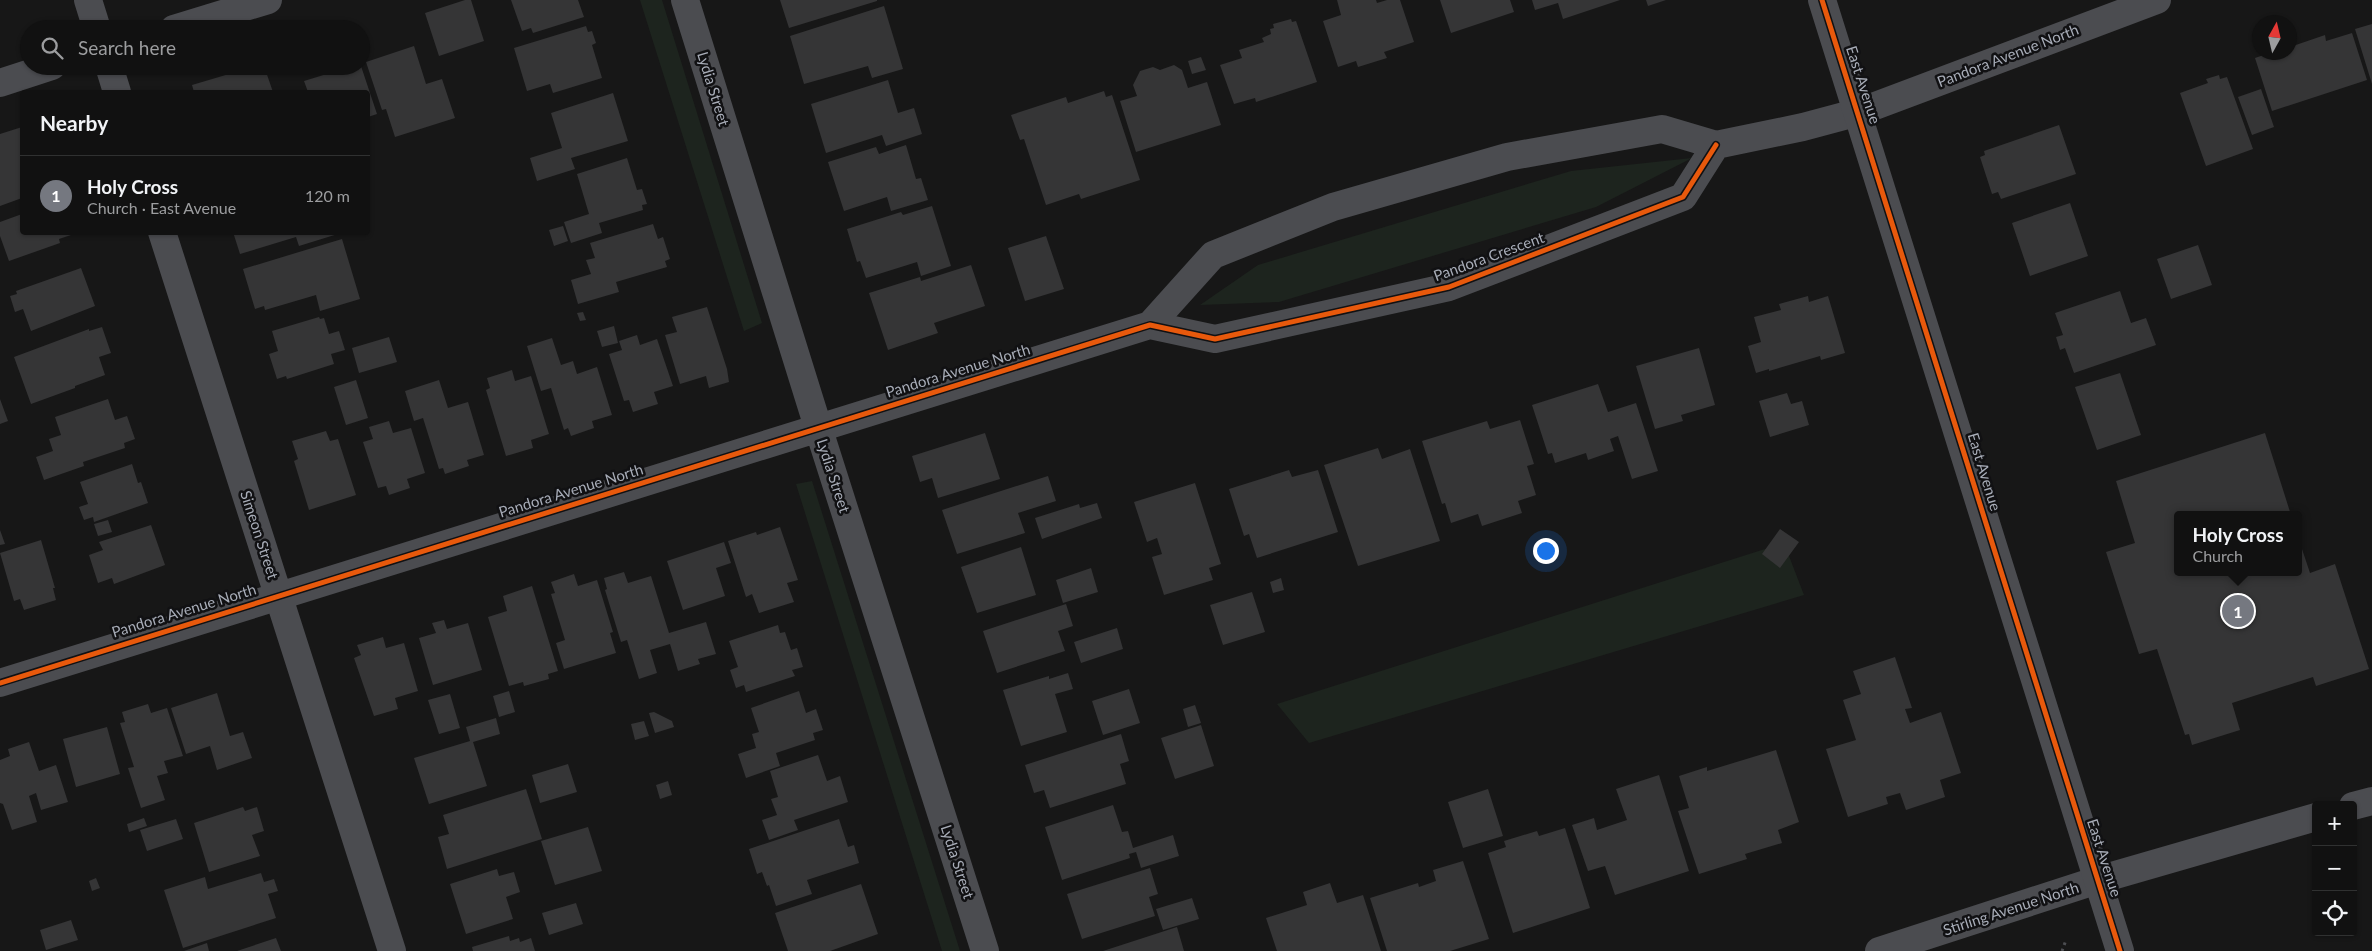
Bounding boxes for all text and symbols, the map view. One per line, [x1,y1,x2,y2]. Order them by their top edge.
north arrow [2252,15,2297,60]
search box [20,20,370,75]
street label: Pandora Avenue North [1934,20,2081,90]
icon: search [38,34,66,62]
text: Search here [78,36,176,59]
street label: East Avenue [1843,43,1885,126]
street label: Lydia Street [694,49,734,129]
text: Nearby [40,110,108,135]
text: Holy Cross [87,175,178,198]
text: 1 [51,186,61,205]
text: 120 m [305,186,350,205]
text: Church · East Avenue [87,198,236,217]
street label: Pandora Crescent [1431,228,1547,284]
street label: Pandora Avenue North [883,339,1032,401]
street label: East Avenue [1965,430,2005,513]
street label: Lydia Street [814,436,855,515]
street label: Pandora Avenue North [496,459,645,521]
street label: Simeon Street [237,488,283,582]
popup [2174,511,2302,576]
text: Holy Cross [2192,523,2284,546]
your location [1533,538,1559,564]
text: Church [2192,546,2243,565]
street label: Pandora Avenue North [109,579,258,641]
pin: 1 [2222,592,2254,630]
map controls [2312,801,2357,936]
button: + [2312,801,2357,846]
street label: East Avenue [2084,816,2126,899]
street label: Lydia Street [938,822,979,901]
button: − [2312,846,2357,891]
street label: Stirling Avenue North [1941,878,2081,938]
button: locate [2312,891,2357,936]

